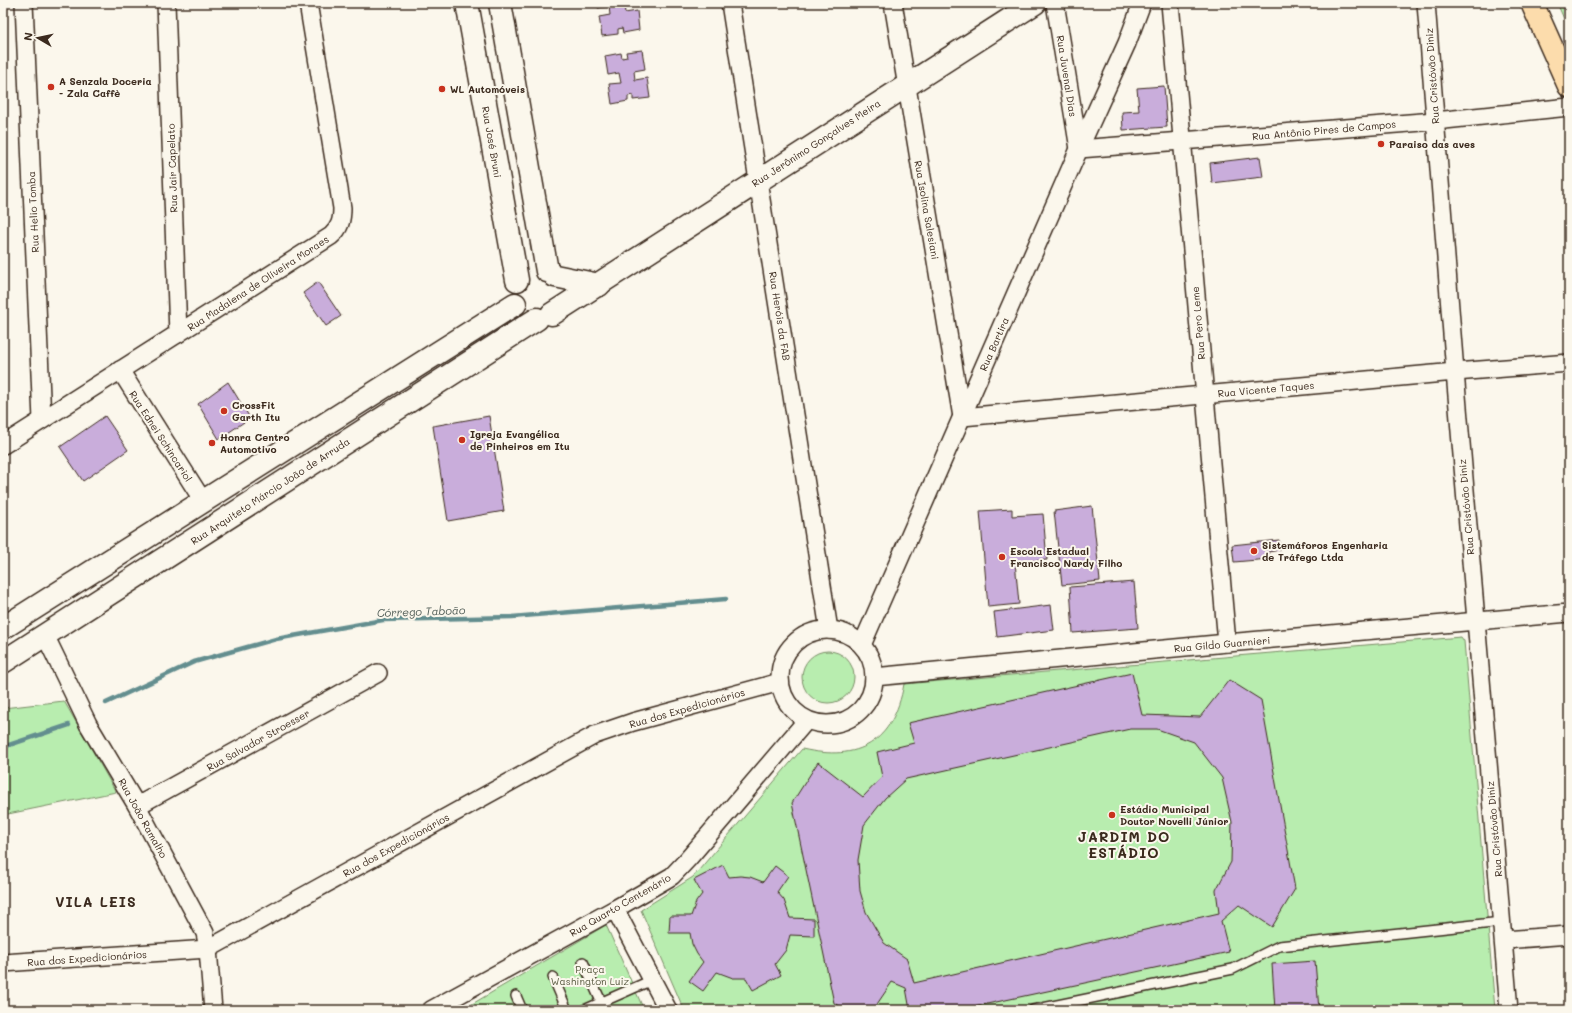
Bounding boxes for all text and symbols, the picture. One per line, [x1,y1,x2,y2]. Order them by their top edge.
north arrow [18,18,58,58]
street label: Rua Cristóvão Diniz [1422,27,1442,124]
text: N [20,31,36,42]
street label: Rua Juvenal Dias [1054,34,1080,118]
place label: A Senzala Doceria - Zala Caffè [59,74,152,100]
marker: A Senzala Doceria - Zala Caffè [46,82,56,92]
place label: WL Automóveis [450,82,525,96]
marker: WL Automóveis [437,84,447,94]
street label: Rua Jerônimo Gonçalves Meira [749,96,883,190]
street label: Rua José Bruni [479,105,505,179]
street label: Rua Antônio Pires de Campos [1252,117,1397,143]
street label: Rua Jair Capelato [163,123,181,213]
place label: Paraiso das aves [1389,137,1475,151]
marker: Paraiso das aves [1376,139,1386,149]
street label: Rua Isolina Salesiani [911,159,943,261]
street label: Rua Helio Tomba [24,171,42,253]
street label: Rua Madalena de Oliveira Moraes [185,232,332,334]
street label: Rua Heróis da FAB [766,270,794,362]
street label: Rua Pero Leme [1188,286,1208,360]
street label: Rua Bartira [976,315,1012,373]
street label: Rua Vicente Taques [1217,378,1315,400]
street label: Rua Ednei Schincariol [126,388,196,484]
place label: CrossFit Garth Itu [232,398,280,424]
marker: CrossFit Garth Itu [219,406,229,416]
place label: Igreja Evangélica de Pinheiros em Itu [470,427,570,453]
place label: Honra Centro Automotivo [220,430,290,456]
street label: Rua Arquiteto Márcio João de Arruda [188,434,352,548]
marker: Igreja Evangélica de Pinheiros em Itu [457,435,467,445]
marker: Honra Centro Automotivo [207,438,217,448]
street label: Rua Cristóvão Diniz [1455,458,1477,555]
place label: Sistemáforos Engenharia de Tráfego Ltda [1262,538,1388,564]
place label: Escola Estadual Francisco Nardy Filho [1010,544,1122,570]
marker: Sistemáforos Engenharia de Tráfego Ltda [1249,546,1259,556]
marker: Escola Estadual Francisco Nardy Filho [997,552,1007,562]
water label: Córrego Taboão [376,602,466,620]
street label: Rua Gildo Guarnieri [1173,633,1271,655]
street label: Rua dos Expedicionários [628,685,747,731]
street label: Rua Salvador Stroesser [204,706,312,774]
street label: Rua João Ramalho [115,776,171,860]
street label: Rua Cristóvão Diniz [1483,780,1505,877]
place label: Estádio Municipal Doutor Novelli Júnior [1120,802,1228,828]
street label: Rua dos Expedicionários [340,810,452,880]
marker: Estádio Municipal Doutor Novelli Júnior [1107,810,1117,820]
district label: JARDIM DO ESTÁDIO [1078,827,1170,862]
street label: Rua Quarto Centenário [567,870,673,940]
district label: VILA LEIS [55,892,137,911]
street label: Rua dos Expedicionários [27,947,147,969]
park label: Praça Washington Luiz [551,962,630,988]

